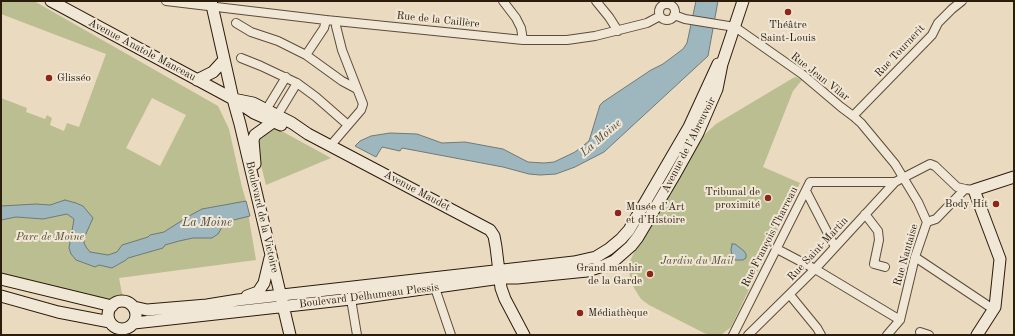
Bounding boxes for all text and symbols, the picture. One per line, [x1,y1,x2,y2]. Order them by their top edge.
marker: Théâtre Saint-Louis [783,7,793,17]
street label: Rue de la Caillère [396,9,480,31]
street label: Avenue Anatole Manceau [86,16,198,84]
place label: Théâtre Saint-Louis [760,18,816,44]
street label: Rue Tournerit [872,22,928,80]
street label: Rue Jean Vilar [788,50,852,104]
place label: Glisséo [57,71,91,85]
marker: Glisséo [44,73,54,83]
street label: Avenue de l’Abreuvoir [659,95,719,195]
water label: La Moine [577,116,625,160]
street label: Boulevard de la Victoire [243,160,281,274]
street label: Avenue Maudet [382,168,452,214]
place label: Tribunal de proximité [705,185,760,211]
street label: Rue François Tharreau [739,185,801,289]
marker: Tribunal de proximité [763,193,773,203]
place label: Body Hit [945,197,988,211]
marker: Body Hit [991,199,1001,209]
place label: Musée d’Art et d’Histoire [626,200,685,226]
marker: Musée d’Art et d’Histoire [613,208,623,218]
street label: Rue Saint-Martin [785,214,851,284]
water label: La Moine [182,216,232,230]
street label: Rue Nantaise [891,223,921,287]
park label: Parc de Moine [16,230,84,244]
park label: Jardin du Mail [660,254,734,268]
place label: Grand menhir de la Garde [576,261,642,287]
marker: Grand menhir de la Garde [645,269,655,279]
street label: Boulevard Delhumeau Plessis [298,281,440,311]
place label: Médiathèque [588,306,648,320]
marker: Médiathèque [575,308,585,318]

